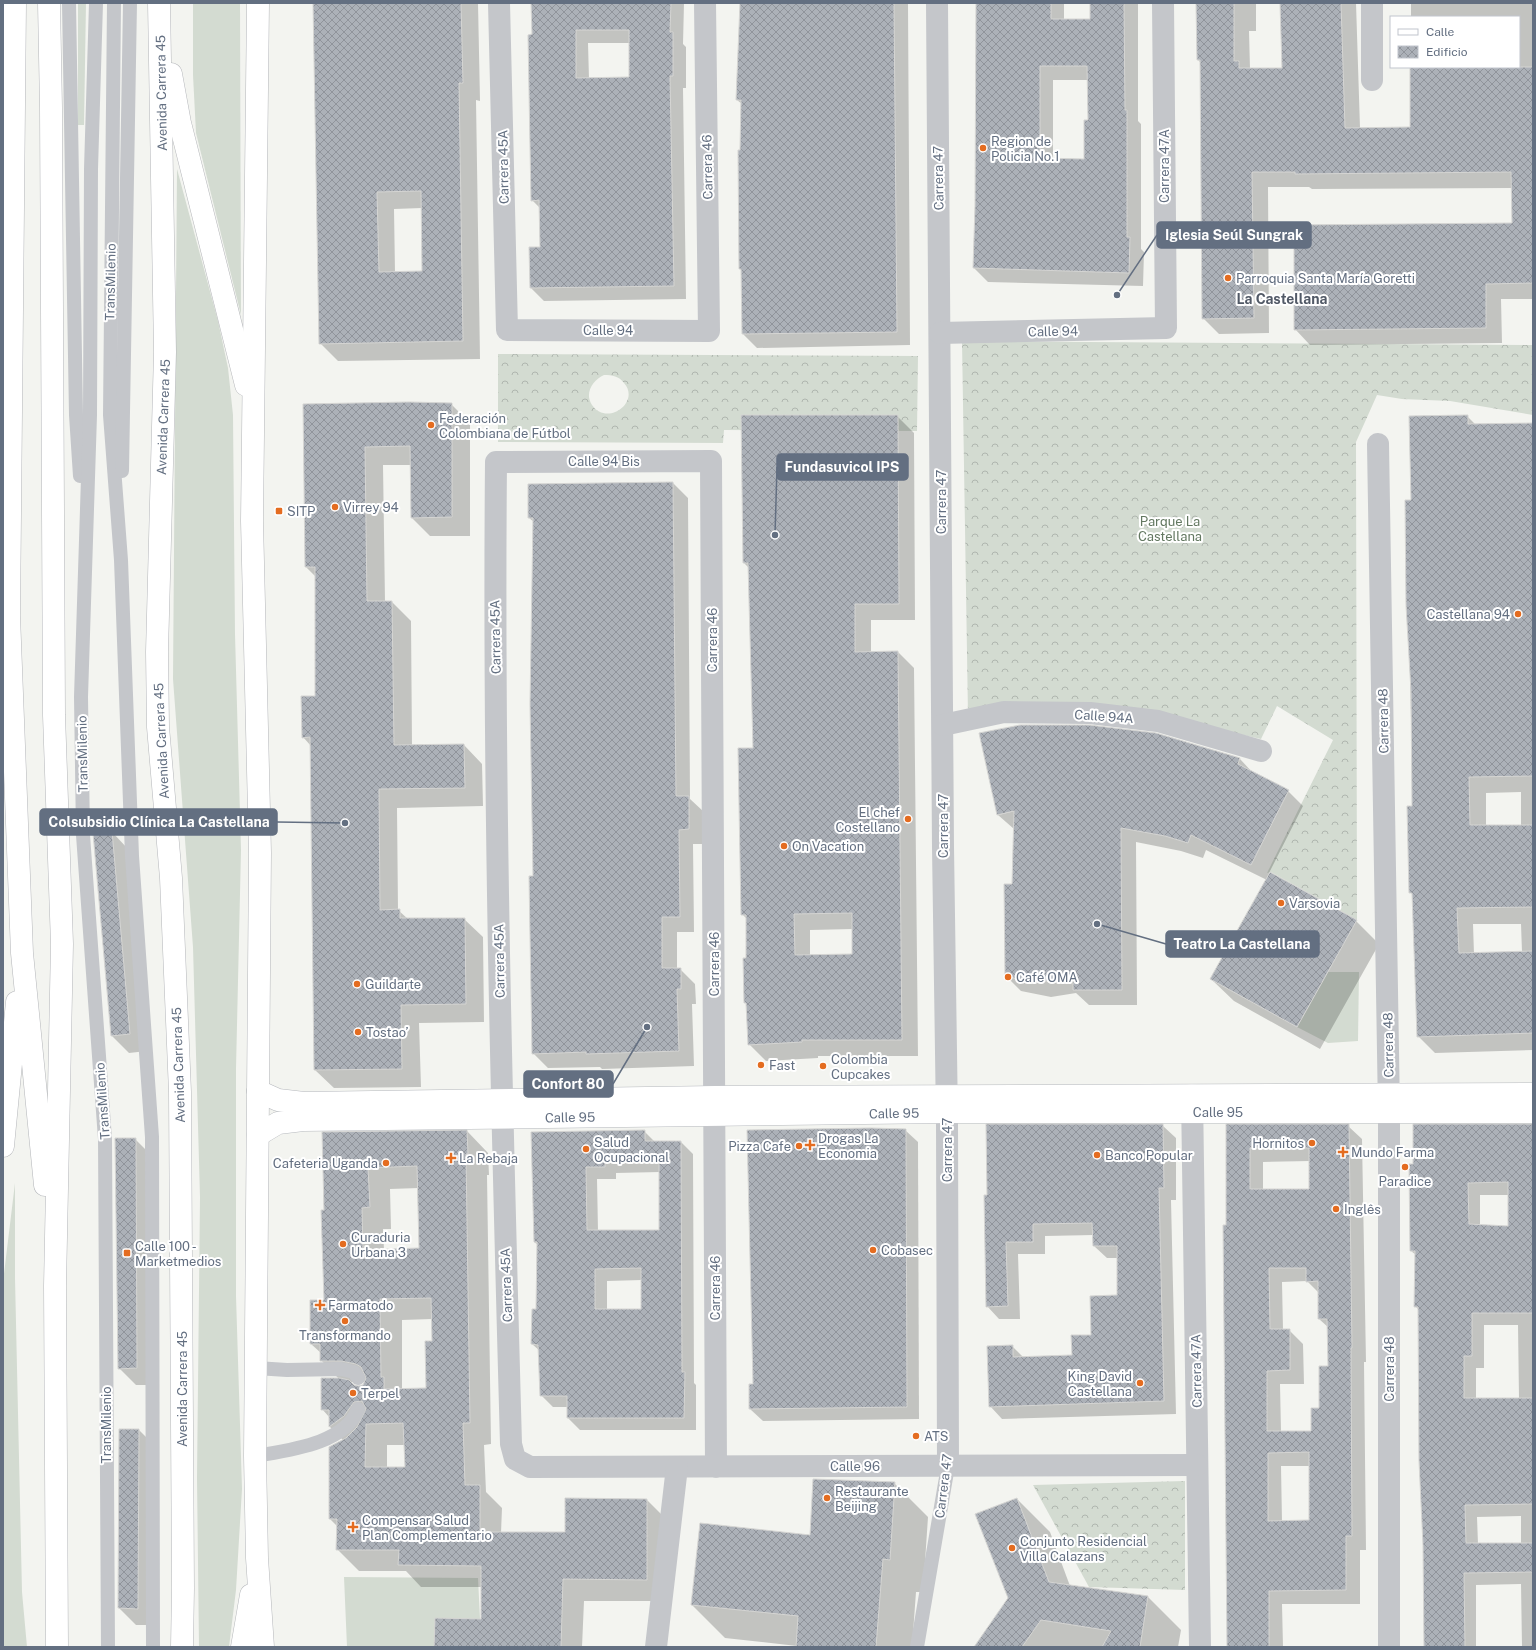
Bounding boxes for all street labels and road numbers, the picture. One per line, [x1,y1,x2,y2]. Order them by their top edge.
street label: Avenida Carrera 45 [153,35,170,151]
street label: Carrera 47A [1157,129,1172,203]
street label: Carrera 45A [495,130,512,204]
street label: Carrera 46 [699,134,716,200]
street label: Carrera 47 [930,145,947,210]
street label: TransMilenio [102,243,119,321]
street label: Calle 94 [583,323,633,338]
street label: Calle 94 [1028,324,1078,339]
street label: Avenida Carrera 45 [154,359,173,475]
street label: Calle 94 Bis [568,454,640,469]
street label: Carrera 47 [934,469,949,534]
street label: Carrera 45A [487,600,504,674]
street label: Carrera 46 [705,608,720,672]
street label: Avenida Carrera 45 [151,683,172,799]
street label: Carrera 48 [1375,688,1392,754]
street label: Calle 94A [1074,707,1134,726]
street label: TransMilenio [74,715,91,793]
street label: Carrera 47 [936,793,951,858]
street label: Carrera 45A [491,924,508,998]
street label: Carrera 46 [707,932,722,996]
street label: Avenida Carrera 45 [169,1007,188,1123]
street label: Carrera 48 [1380,1012,1397,1078]
street label: TransMilenio [92,1062,113,1140]
street label: Calle 95 [1193,1105,1243,1120]
street label: Calle 95 [869,1106,919,1121]
street label: Calle 95 [545,1110,595,1125]
street label: Carrera 47 [940,1117,955,1182]
street label: Carrera 45A [498,1248,515,1322]
street label: Carrera 46 [708,1256,723,1320]
street label: Avenida Carrera 45 [175,1331,190,1447]
street label: Carrera 47A [1188,1334,1205,1408]
street label: Carrera 48 [1382,1336,1397,1402]
street label: TransMilenio [99,1386,114,1464]
street label: Carrera 47 [932,1453,955,1519]
street label: Calle 96 [830,1459,880,1474]

